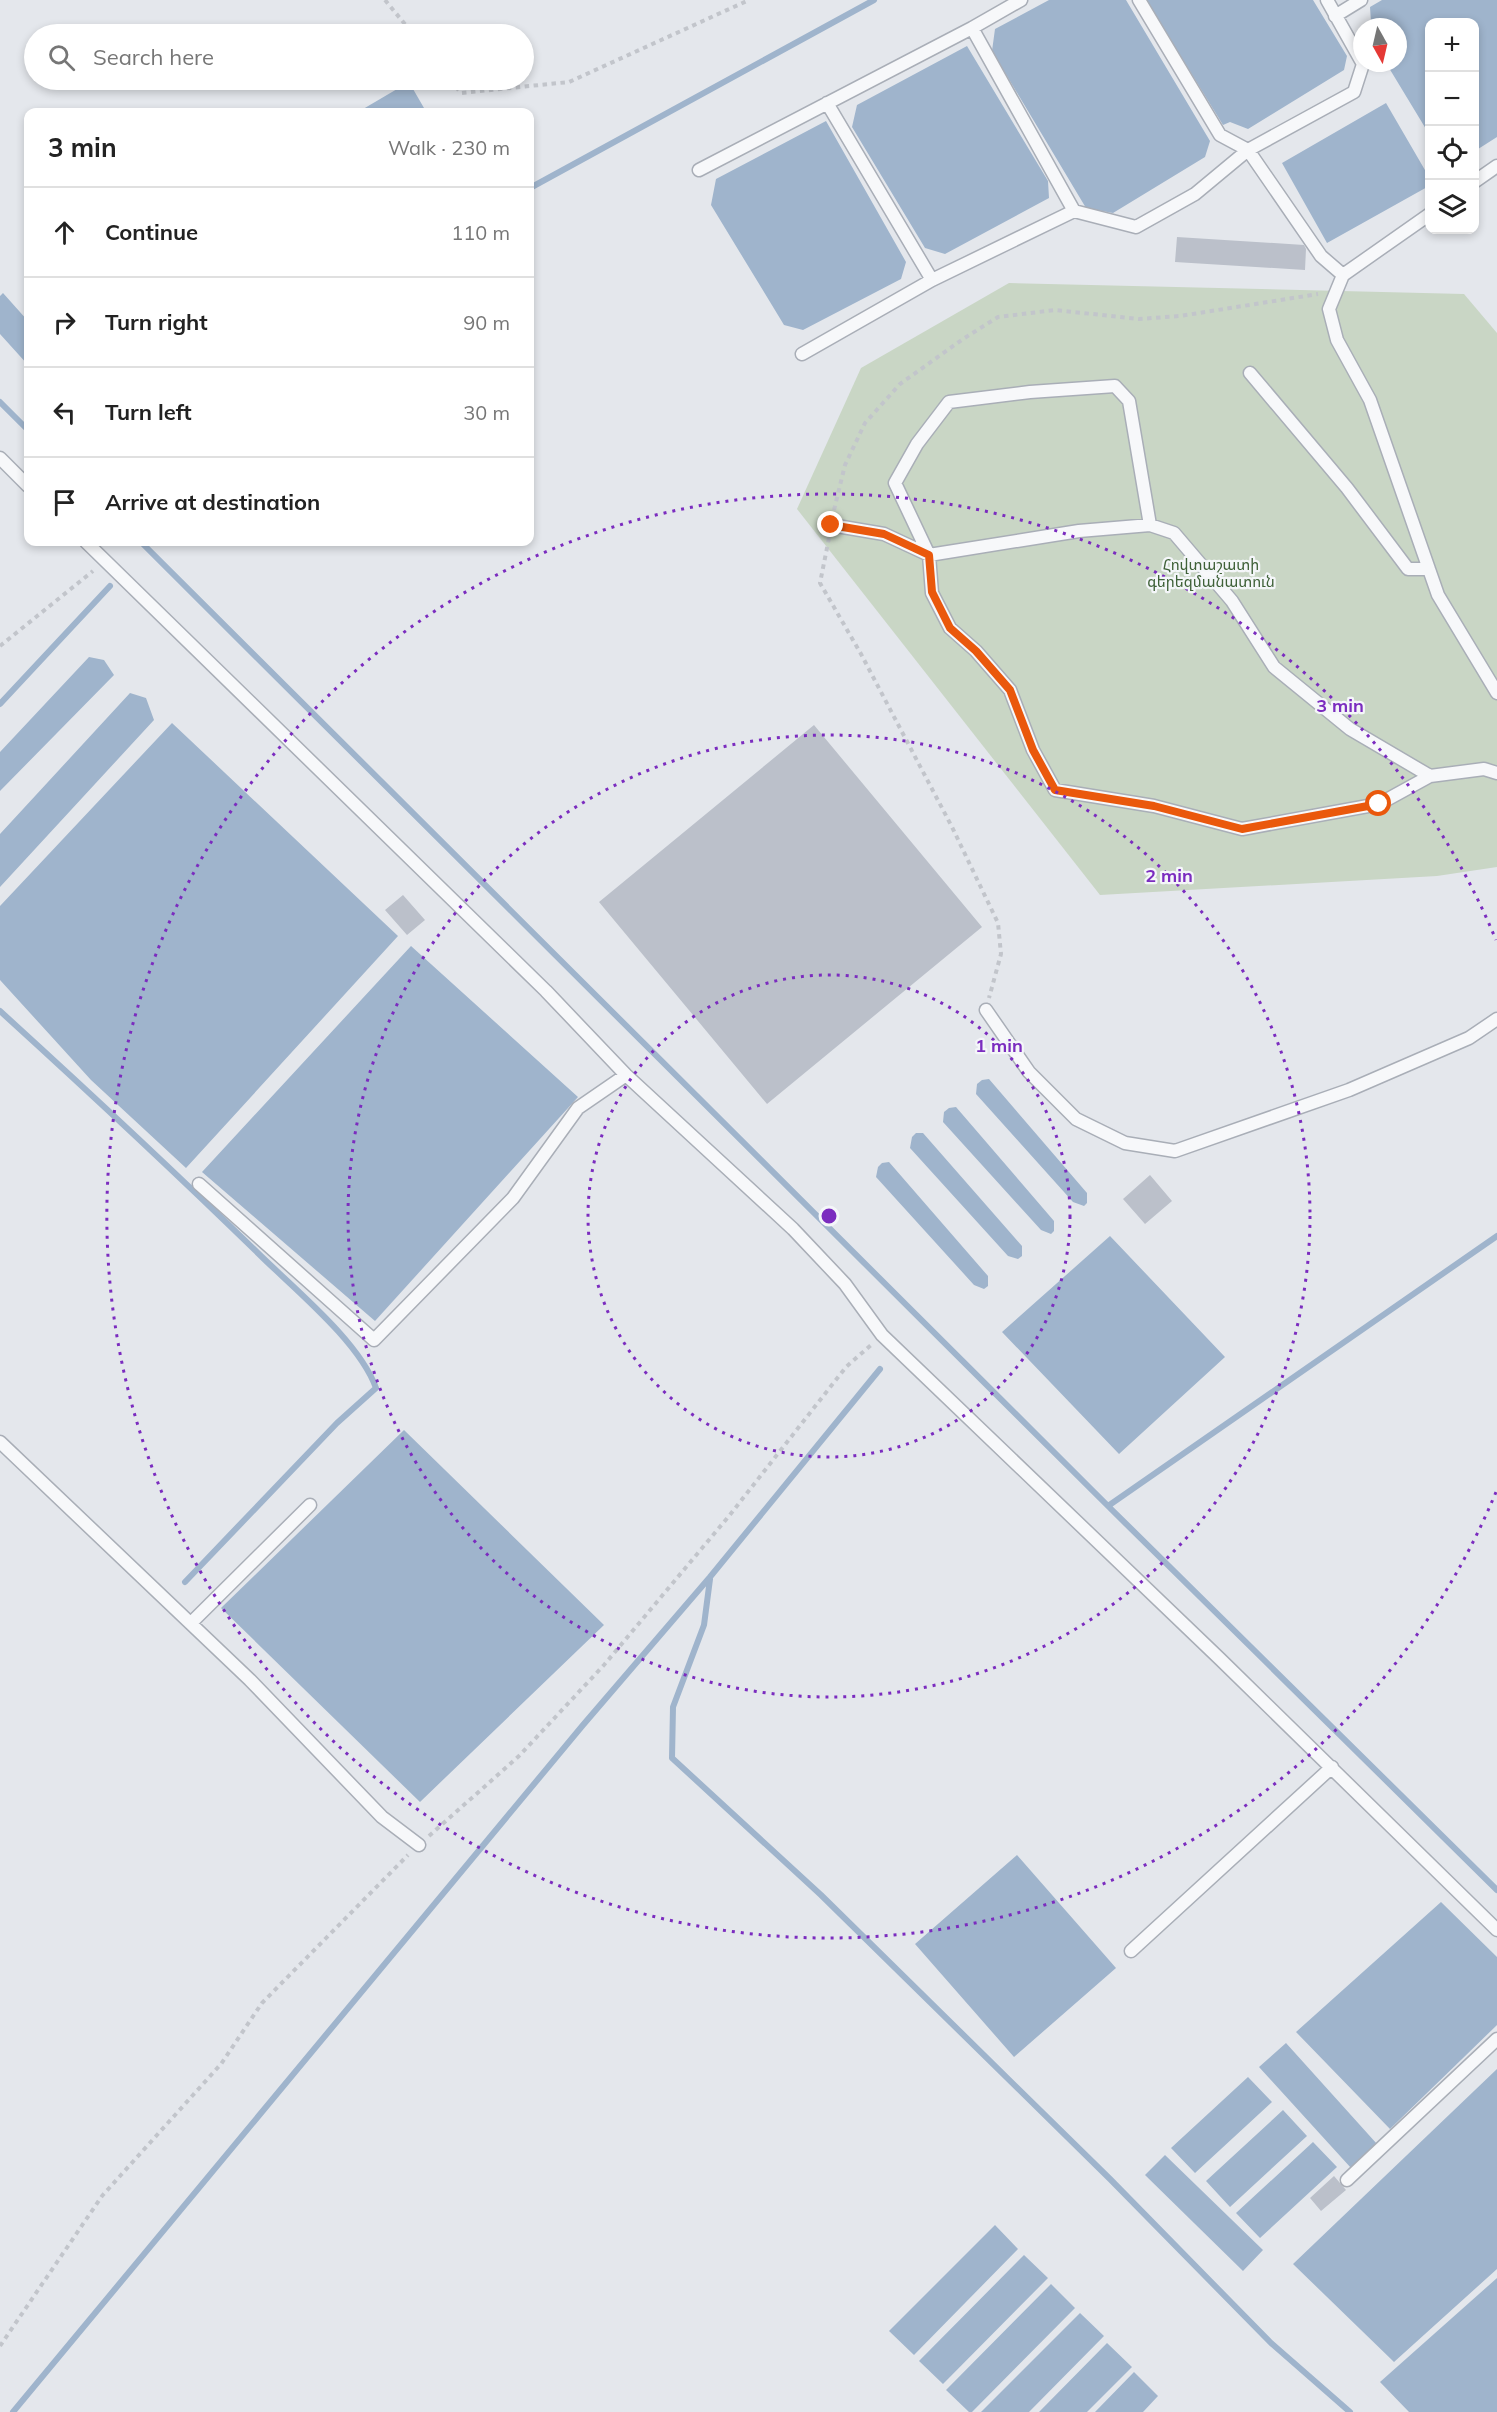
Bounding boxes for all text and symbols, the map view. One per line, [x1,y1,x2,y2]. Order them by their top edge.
north arrow [1353,18,1407,72]
map controls [1425,18,1479,234]
button: + [1425,18,1479,72]
search box [24,24,534,90]
icon: search [45,41,78,74]
text: Search here [93,43,214,71]
button: − [1425,72,1479,126]
button: locate [1425,126,1479,180]
text: 3 min [48,131,117,164]
text: Walk · 230 m [388,135,510,160]
button: layers [1425,180,1479,234]
icon: ahead [48,216,81,249]
text: Continue [105,218,198,246]
text: 110 m [451,220,510,245]
icon: right [48,306,81,339]
text: Turn right [105,308,208,336]
text: 90 m [463,310,510,335]
icon: left [48,396,81,429]
text: Turn left [105,398,192,426]
text: 30 m [463,400,510,425]
icon: arrive [48,486,81,519]
text: Arrive at destination [105,488,320,516]
route end [817,511,843,537]
park label: Հովտաշատի գերեզմանատուն [1147,555,1275,591]
text: 3 min [1316,694,1364,717]
route start [1365,790,1391,816]
text: 2 min [1145,864,1193,887]
text: 1 min [975,1034,1023,1057]
centre of rings [819,1206,839,1226]

